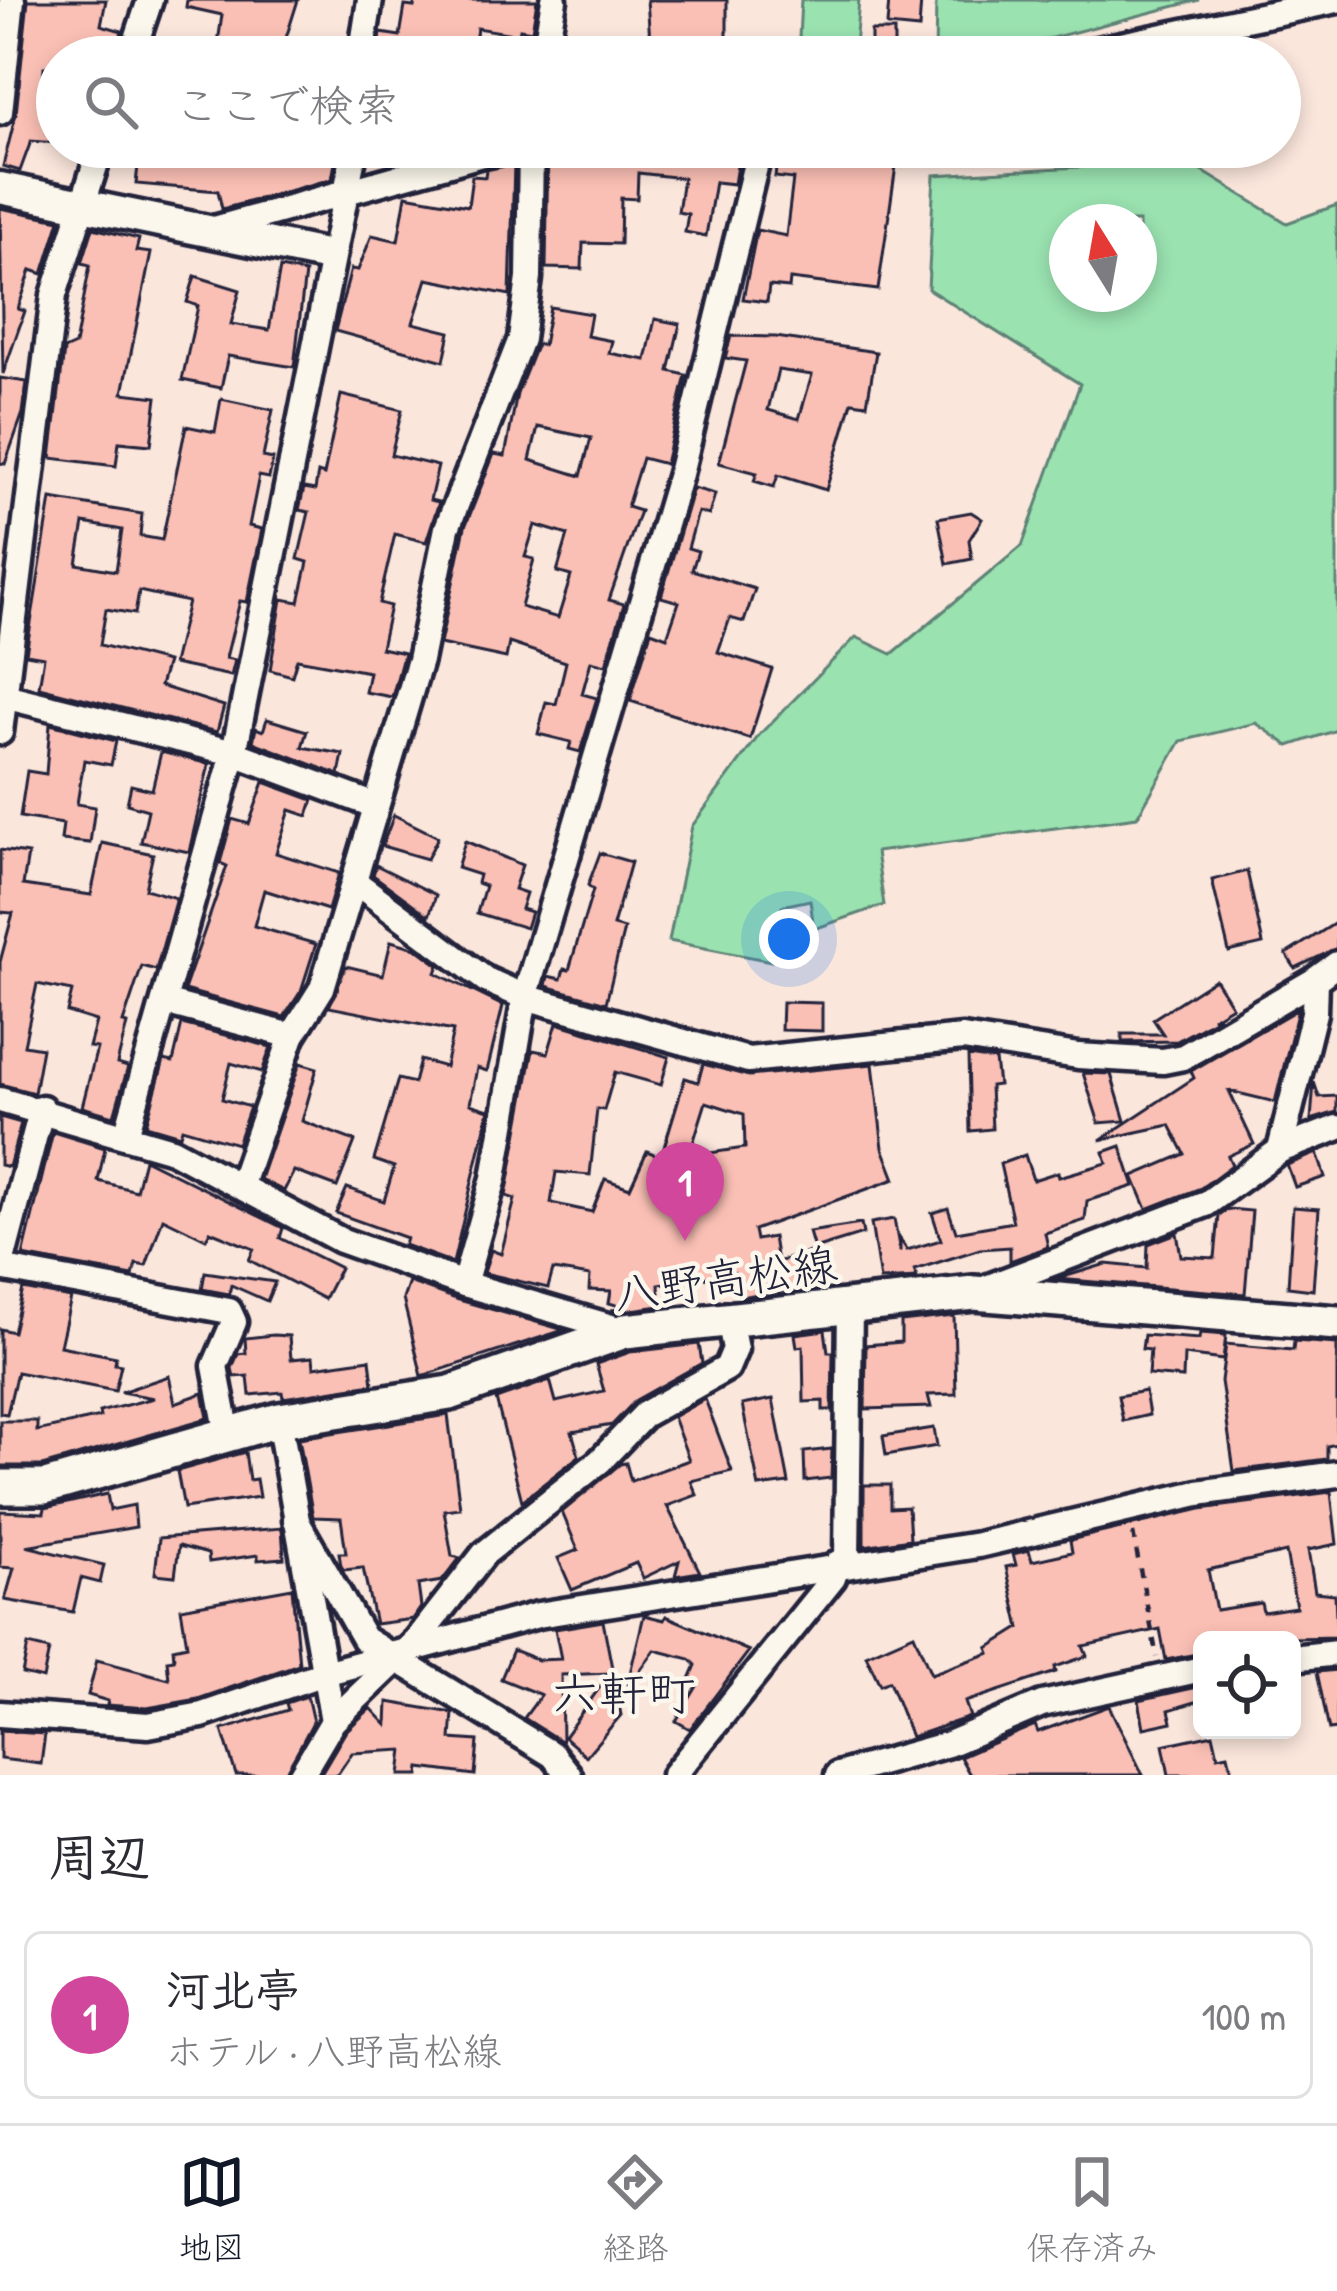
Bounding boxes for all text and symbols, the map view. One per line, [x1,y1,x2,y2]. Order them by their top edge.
search box [36,36,1301,168]
icon: search [78,69,144,135]
text: ここで検索 [174,74,399,135]
north arrow [1049,204,1157,312]
your location [759,909,819,969]
pin: 1 [646,1142,724,1241]
street label: 八野高松線 [609,1232,841,1324]
map controls [1193,1631,1301,1739]
button: locate [1193,1631,1301,1739]
district label: 六軒町 [551,1660,695,1725]
text: 周辺 [48,1822,150,1891]
text: 河北亭 [165,1959,300,2020]
text: 1 [83,1989,97,2042]
text: 100 m [1201,1989,1286,2042]
text: ホテル · 八野高松線 [165,2024,501,2077]
tab: 地図 [179,2149,245,2269]
tab: 経路 [602,2149,668,2269]
tab: 保存済み [1026,2149,1158,2269]

